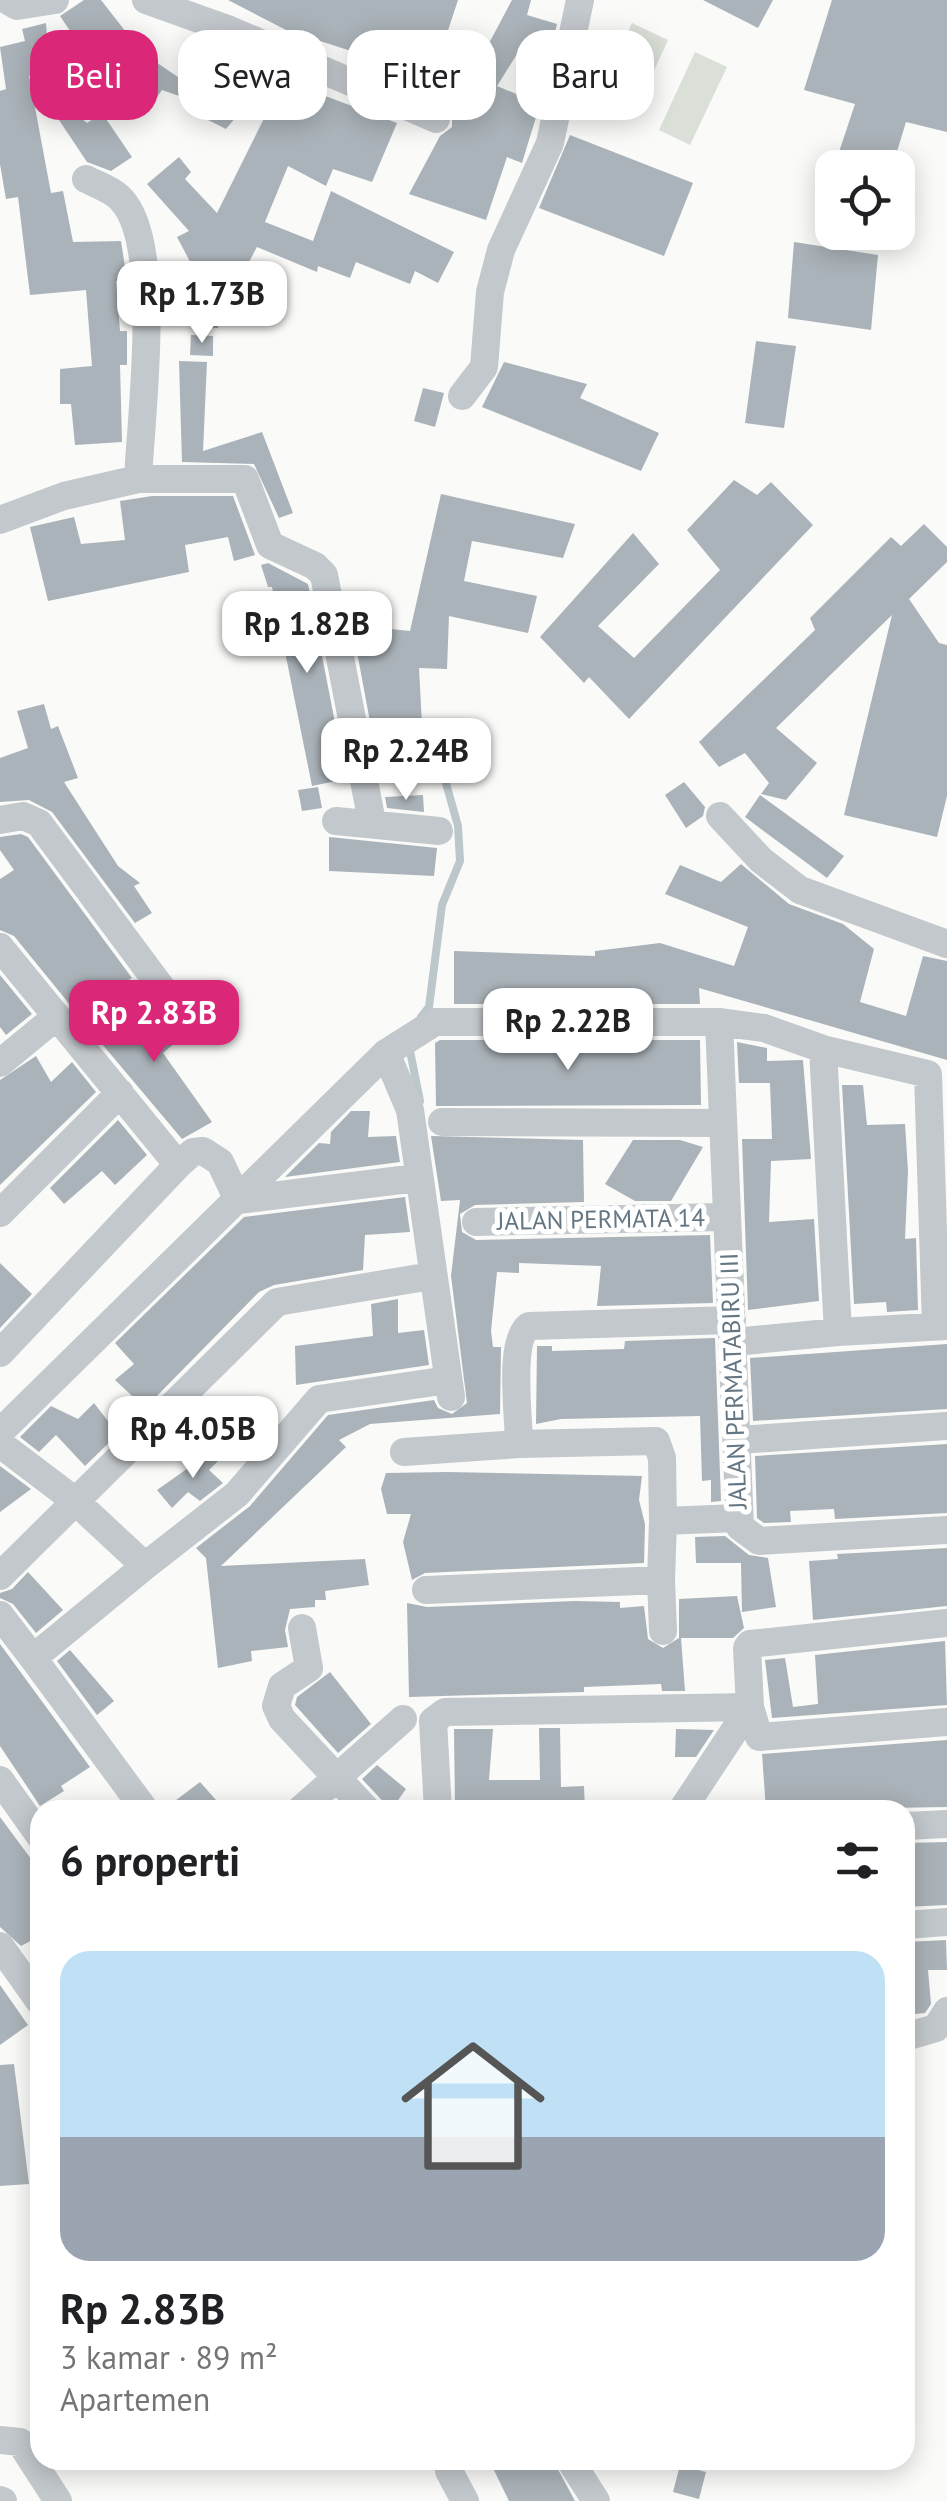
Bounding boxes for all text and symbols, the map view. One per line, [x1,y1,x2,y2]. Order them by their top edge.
chip: Beli [30,30,158,120]
chip: Sewa [178,30,327,120]
chip: Filter [347,30,496,120]
chip: Baru [516,30,654,120]
map controls [815,150,915,250]
button: locate [815,150,915,250]
pin: Rp 1.73B [99,261,305,346]
text: Rp 1.73B [139,272,265,314]
pin: Rp 1.82B [204,591,410,676]
text: Rp 1.82B [244,602,370,644]
pin: Rp 2.24B [303,718,509,803]
text: Rp 2.24B [343,729,469,771]
pin: Rp 2.83B [51,980,257,1065]
pin: Rp 2.22B [465,988,671,1073]
text: Rp 2.83B [91,991,217,1033]
text: Rp 2.22B [505,999,631,1041]
street label: JALAN PERMATA 14 [496,1201,706,1237]
street label: JALAN PERMATABIRU III [713,1252,754,1511]
pin: Rp 4.05B [90,1396,296,1481]
text: Rp 4.05B [130,1407,256,1449]
text: 6 properti [60,1833,240,1888]
icon: filters [830,1833,885,1888]
icon: home [383,2016,563,2196]
text: Rp 2.83B [60,2281,225,2336]
text: 3 kamar · 89 m² [60,2336,278,2378]
text: Apartemen [60,2378,210,2420]

